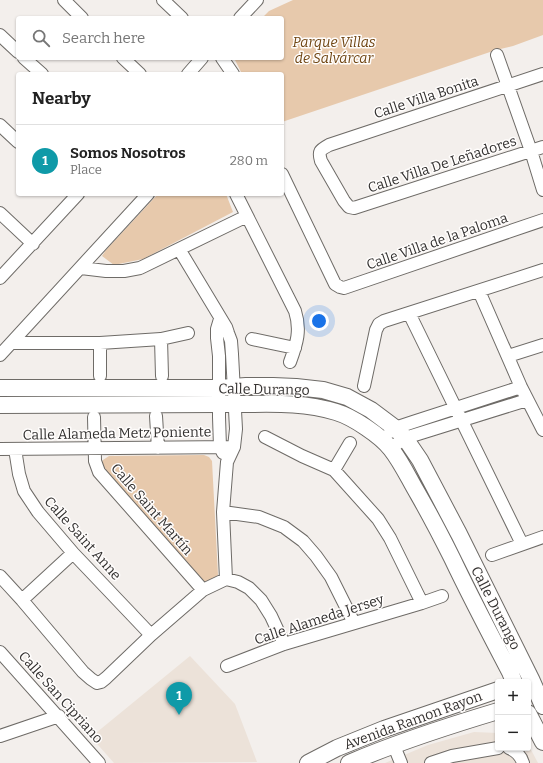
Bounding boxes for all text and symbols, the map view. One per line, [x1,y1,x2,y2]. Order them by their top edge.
search box [16,16,284,60]
icon: search [30,27,52,49]
text: Search here [62,29,145,47]
park label: Parque Villas de Salvárcar [292,34,376,67]
street label: Calle Villa Bonita [372,72,481,122]
text: Nearby [32,88,91,109]
street label: Calle Villa De Leñadores [366,132,519,197]
text: Somos Nosotros [70,144,186,162]
text: 1 [42,153,48,168]
text: 280 m [230,153,268,168]
text: Place [70,162,102,177]
street label: Calle Villa de la Paloma [364,209,510,274]
your location [309,311,329,331]
street label: Calle Durango [218,380,310,399]
street label: Calle Alameda Metz Poniente [23,423,211,444]
street label: Calle Saint Martín [107,460,196,559]
street label: Calle Saint Anne [41,493,125,584]
street label: Calle Durango [467,564,524,653]
street label: Calle Alameda Jersey [252,590,387,648]
street label: Calle San Cipriano [15,648,106,747]
map controls [495,679,531,751]
button: + [495,679,531,715]
pin: 1 [166,682,192,715]
street label: Avenida Ramon Rayon [342,688,485,753]
button: − [495,715,531,751]

